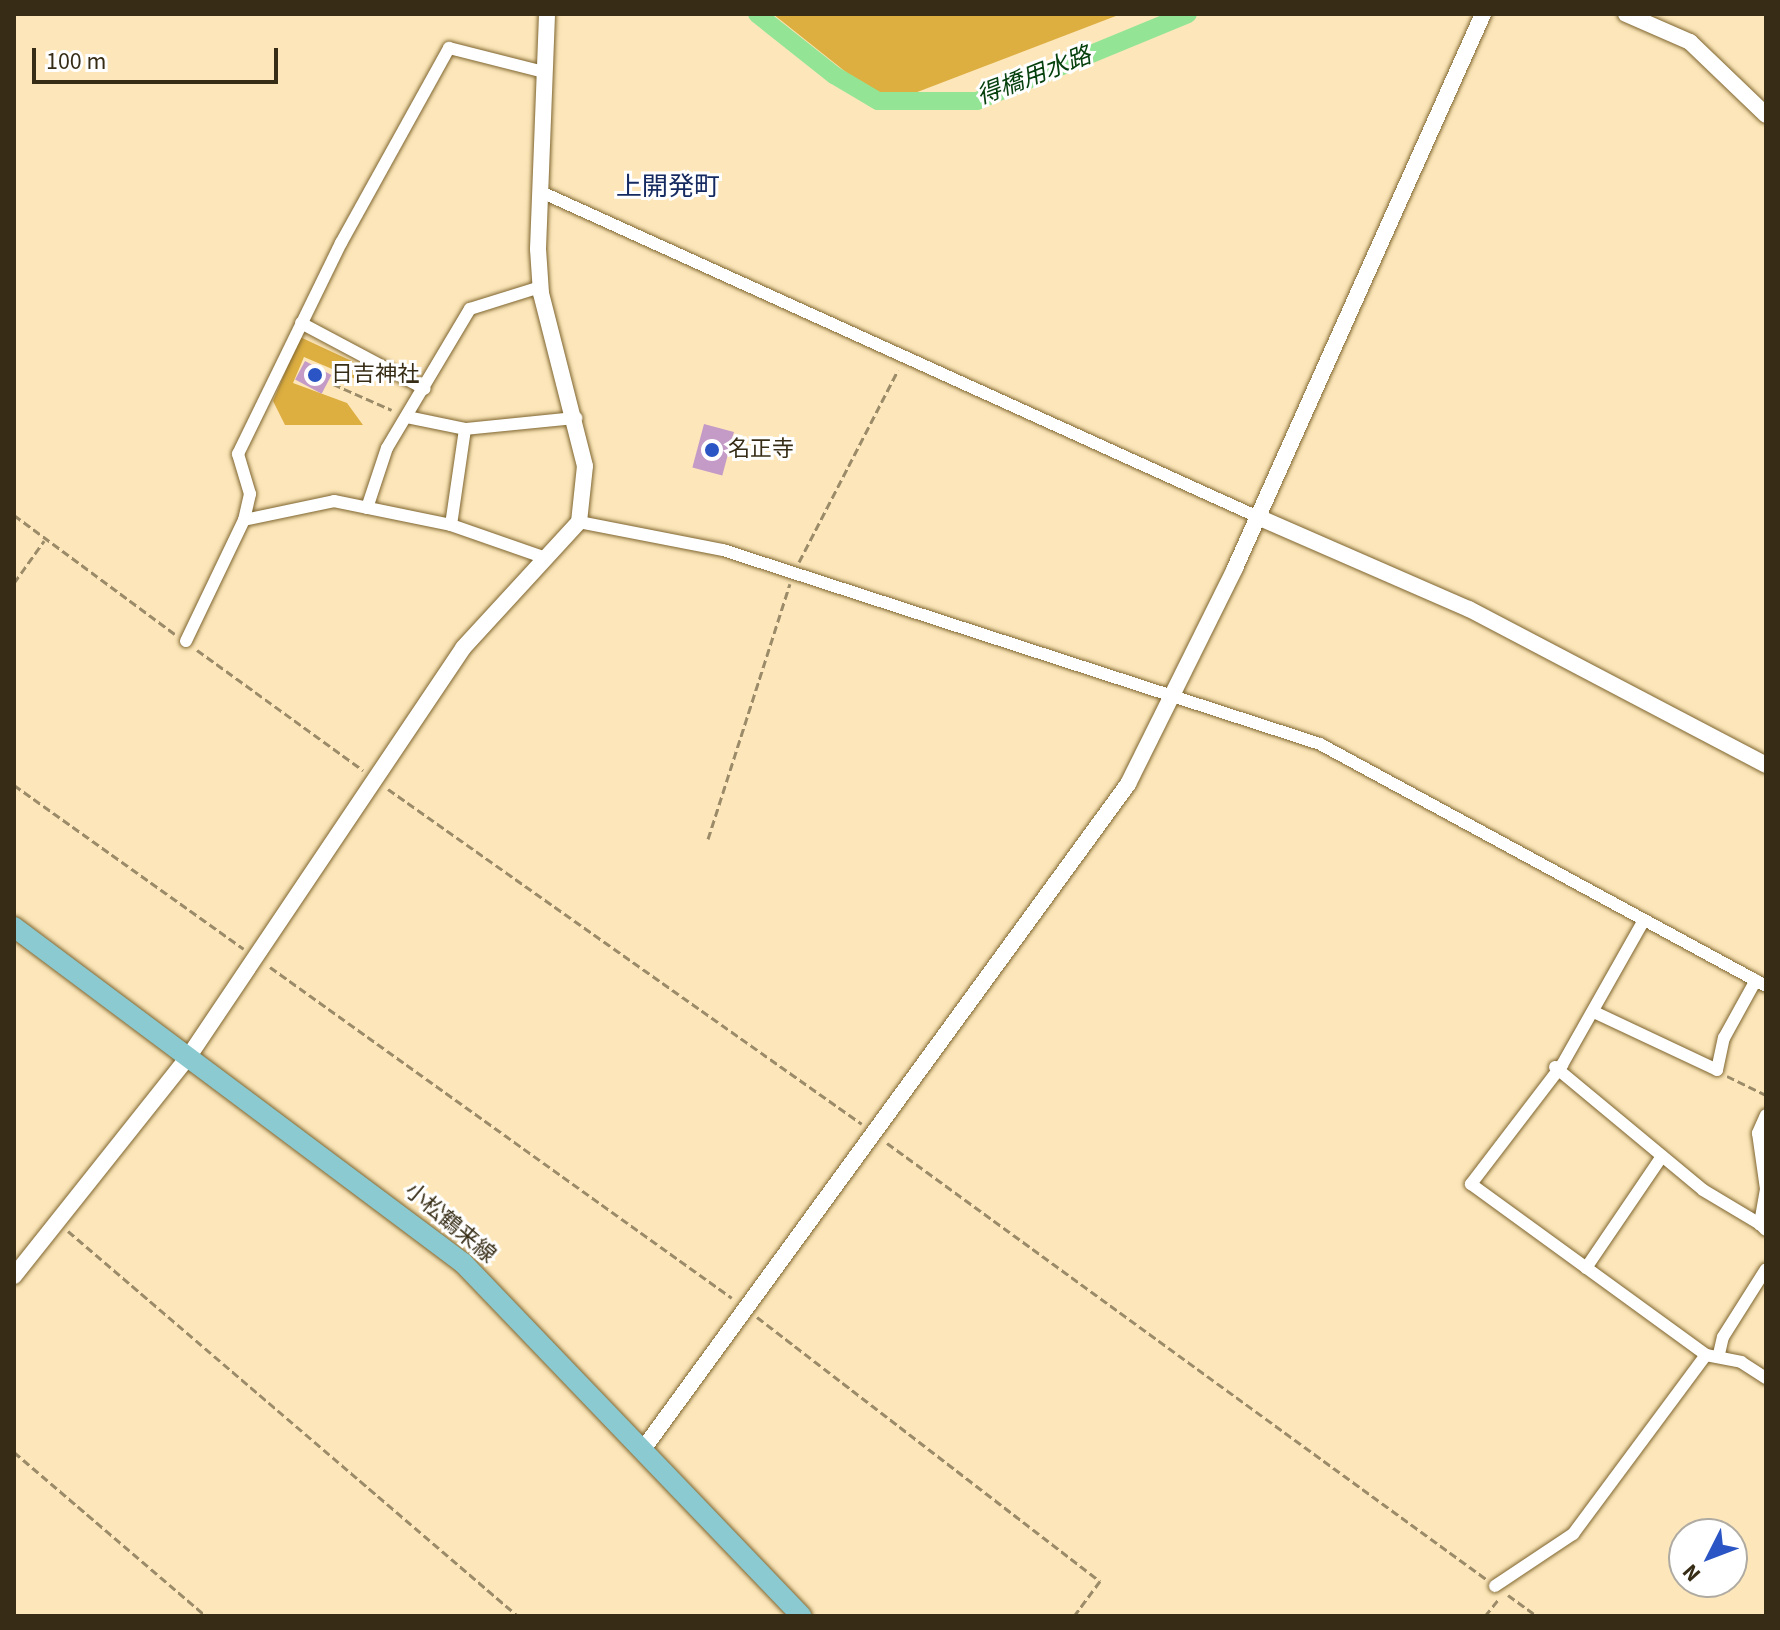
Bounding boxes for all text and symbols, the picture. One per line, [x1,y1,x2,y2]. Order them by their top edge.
scale bar [36,32,282,82]
water label: 得橋用水路 [973,41,1095,111]
text: 100 m [46,44,106,79]
district label: 上開発町 [616,171,720,203]
place label: 日吉神社 [331,362,419,388]
marker: 日吉神社 [306,366,324,384]
place label: 名正寺 [728,437,794,463]
marker: 名正寺 [703,441,721,459]
street label: 小松鶴来線 [399,1178,501,1268]
north arrow [1668,1518,1748,1598]
text: N [1675,1557,1708,1589]

